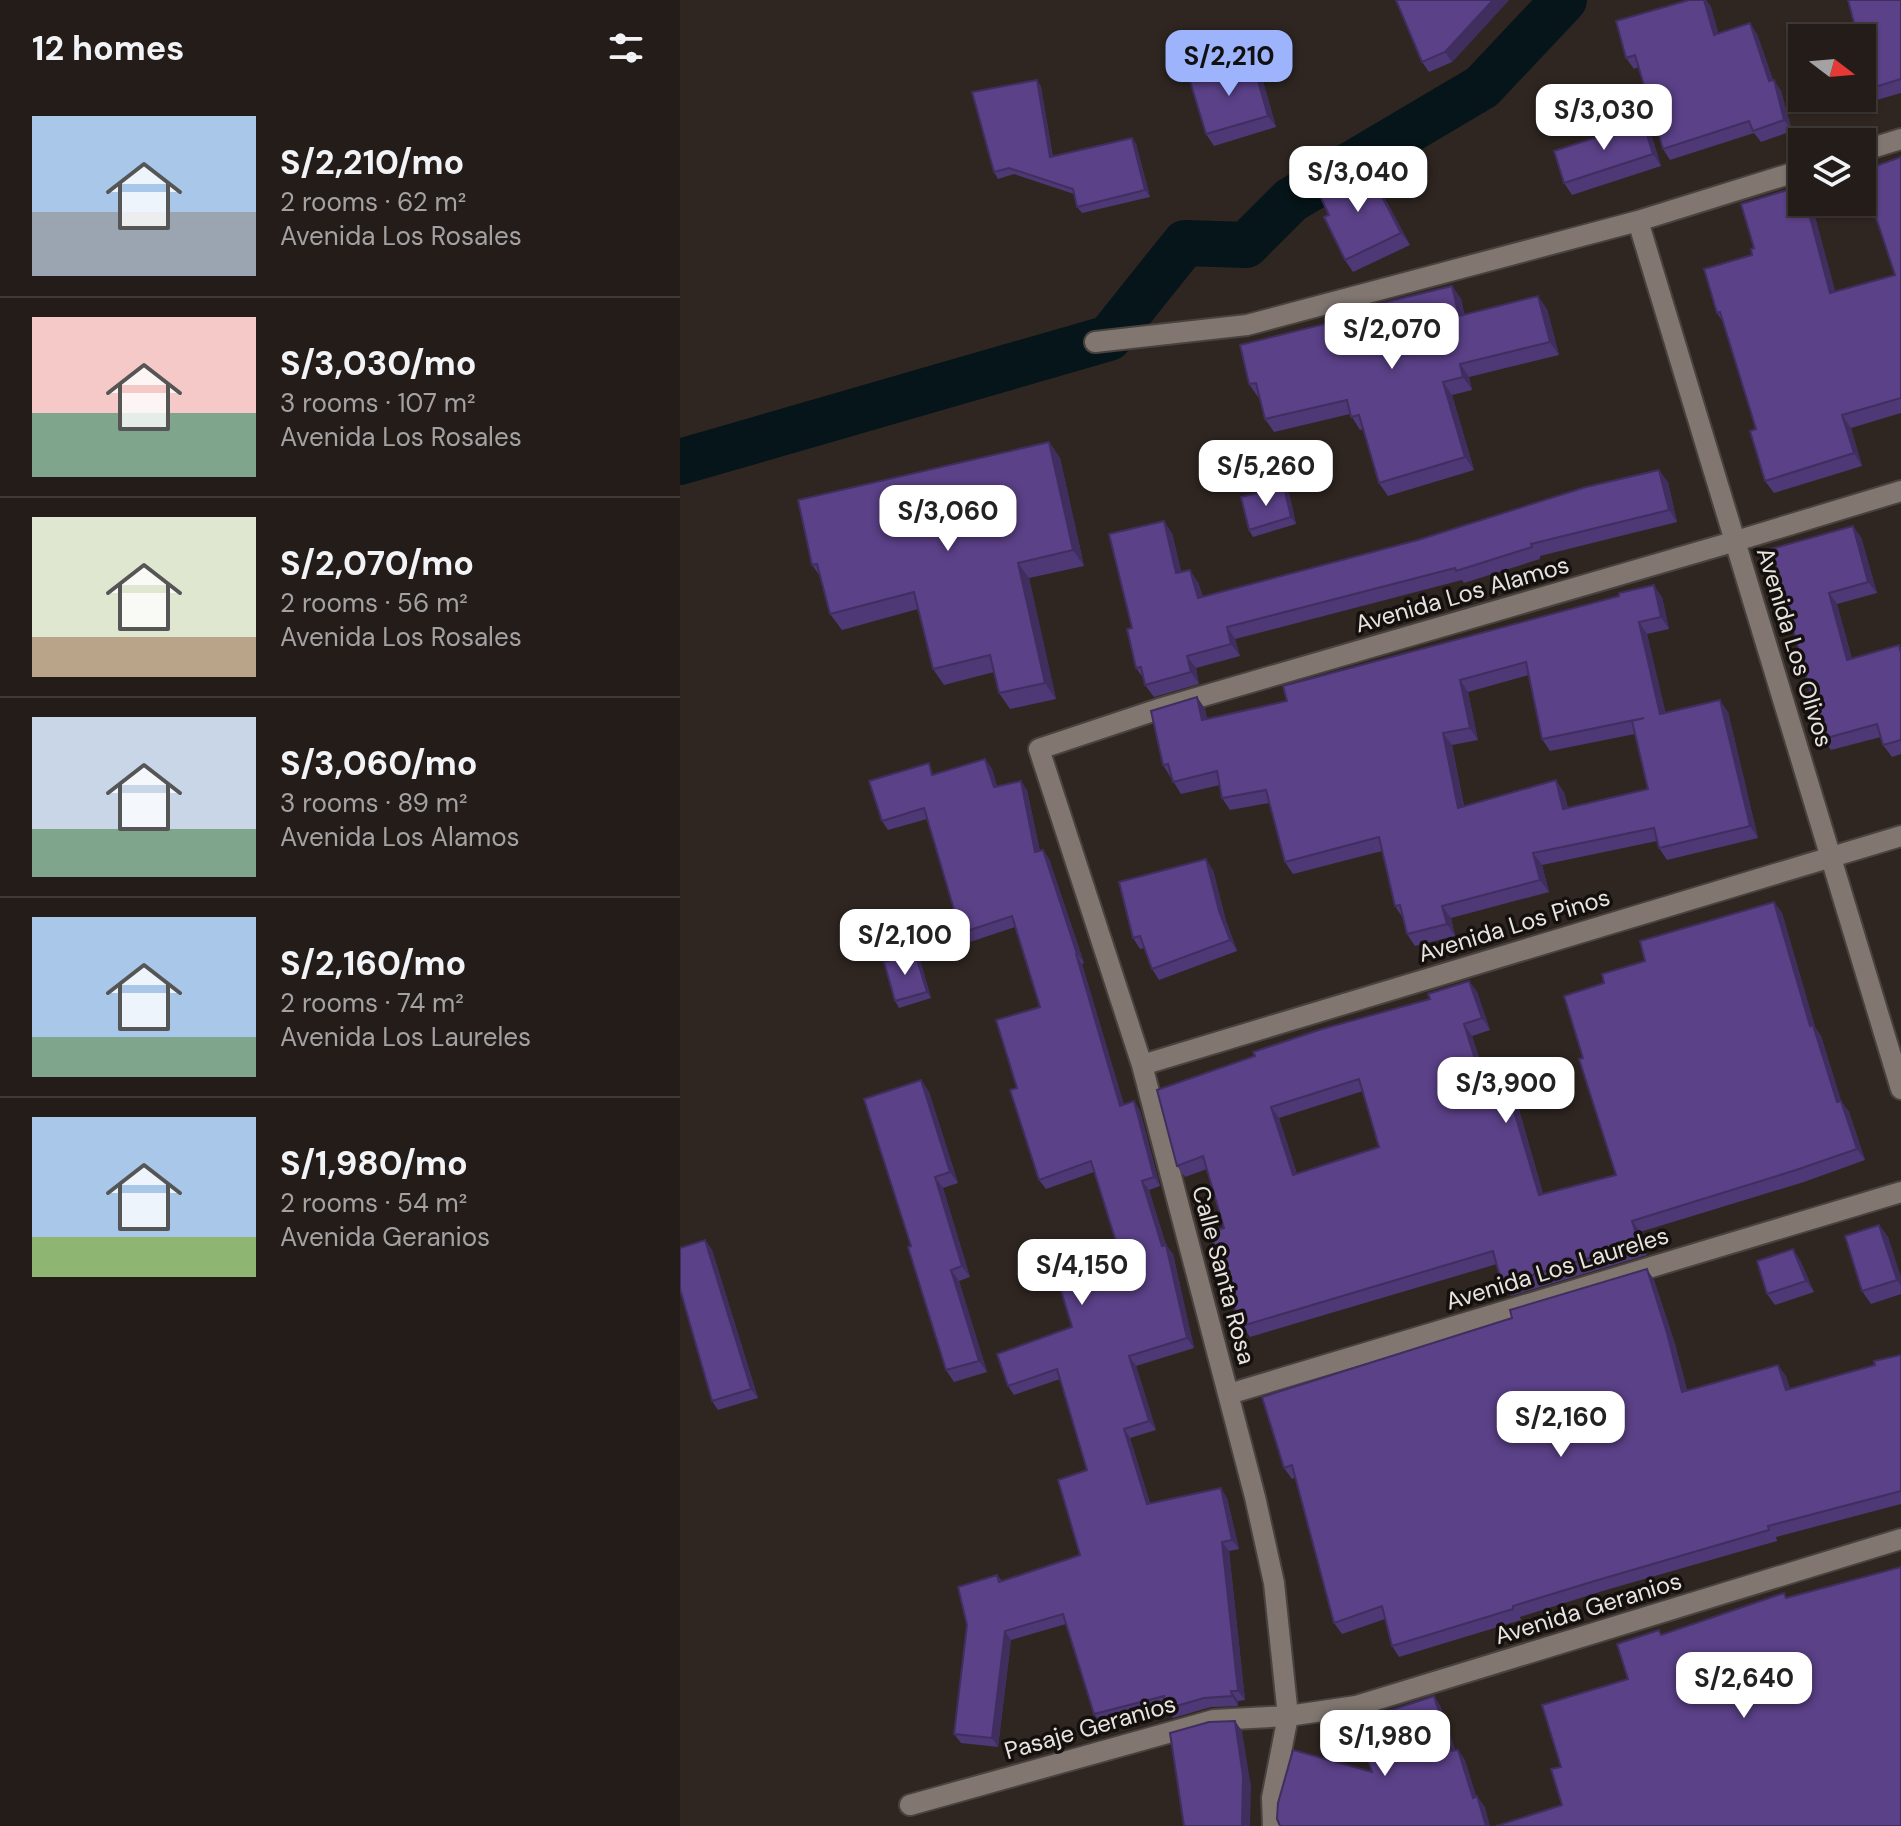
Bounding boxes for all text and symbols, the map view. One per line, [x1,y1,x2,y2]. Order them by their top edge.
north arrow [1788,24,1876,112]
map controls [1788,24,1876,216]
text: 12 homes [32,26,184,71]
icon: filters [604,26,648,70]
pin: S/2,210 [1155,30,1303,98]
text: S/2,210 [1184,39,1274,73]
pin: S/3,030 [1530,84,1678,152]
text: S/3,030 [1554,93,1654,127]
button: layers [1788,128,1876,216]
text: S/2,210/mo [280,140,464,185]
pin: S/3,040 [1284,146,1432,214]
icon: home [96,148,192,244]
text: S/3,040 [1307,155,1409,189]
text: 2 rooms · 62 m² [280,185,466,219]
text: Avenida Los Rosales [280,219,522,253]
pin: S/2,070 [1318,303,1466,371]
text: S/2,070 [1343,312,1441,346]
text: S/3,030/mo [280,341,476,386]
icon: home [96,349,192,445]
text: 3 rooms · 107 m² [280,386,476,420]
text: Avenida Los Rosales [280,420,522,454]
pin: S/5,260 [1192,440,1340,508]
text: S/5,260 [1217,449,1315,483]
pin: S/3,060 [874,485,1022,553]
text: S/3,060 [897,494,999,528]
text: S/2,070/mo [280,541,474,586]
street label: Avenida Los Olivos [1750,543,1840,751]
icon: home [96,549,192,645]
street label: Avenida Los Alamos [1351,549,1573,639]
text: 2 rooms · 56 m² [280,586,468,620]
text: Avenida Los Rosales [280,620,522,654]
text: S/3,060/mo [280,741,477,786]
icon: home [96,749,192,845]
text: 3 rooms · 89 m² [280,786,468,820]
text: Avenida Los Alamos [280,820,520,854]
street label: Avenida Los Pinos [1414,881,1614,969]
pin: S/2,100 [831,909,979,977]
text: S/2,100 [858,918,952,952]
text: S/2,160/mo [280,941,466,986]
icon: home [96,949,192,1045]
text: 2 rooms · 74 m² [280,986,464,1020]
text: Avenida Los Laureles [280,1020,531,1054]
pin: S/3,900 [1432,1057,1580,1125]
text: S/3,900 [1455,1066,1557,1100]
text: S/1,980/mo [280,1141,468,1186]
icon: home [96,1149,192,1245]
street label: Calle Santa Rosa [1185,1182,1263,1368]
text: 2 rooms · 54 m² [280,1186,467,1220]
street label: Avenida Los Laureles [1442,1219,1672,1317]
text: Avenida Geranios [280,1220,490,1254]
pin: S/4,150 [1008,1239,1156,1307]
text: S/4,150 [1036,1248,1128,1282]
pin: S/2,160 [1487,1391,1635,1459]
text: S/2,160 [1515,1400,1607,1434]
street label: Avenida Geranios [1491,1565,1685,1651]
pin: S/2,640 [1670,1652,1818,1720]
text: S/2,640 [1694,1661,1794,1695]
street label: Pasaje Geranios [1001,1688,1179,1766]
pin: S/1,980 [1311,1710,1459,1778]
text: S/1,980 [1338,1719,1432,1753]

